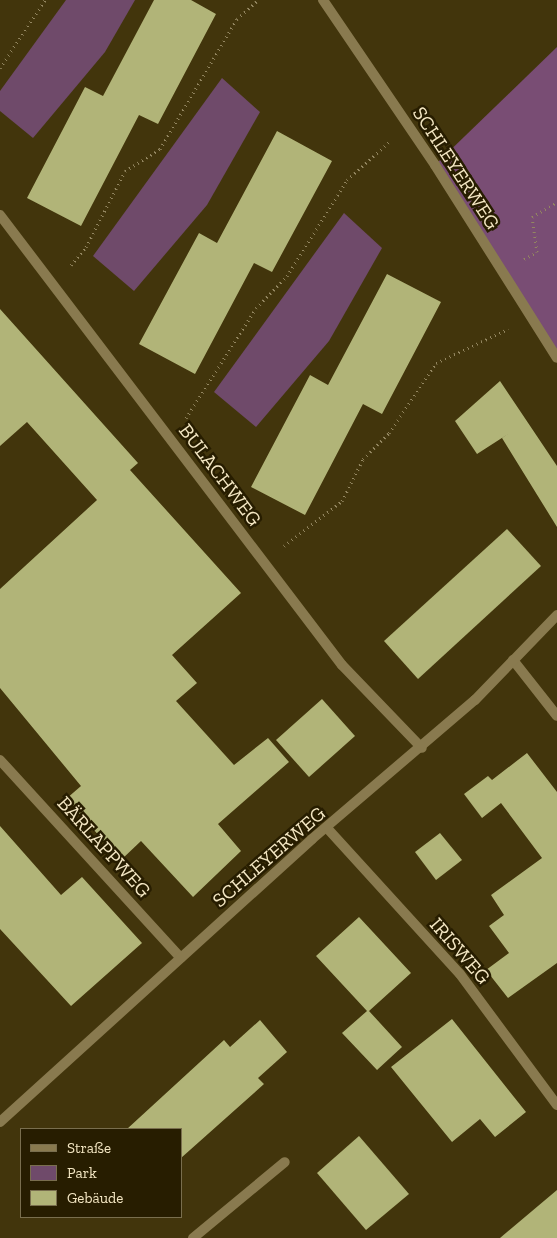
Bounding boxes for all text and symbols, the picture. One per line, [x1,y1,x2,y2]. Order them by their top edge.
street label: SCHLEYERWEG [407,102,505,234]
street label: BULACHWEG [174,419,266,531]
street label: BÄRLAPPWEG [52,791,156,903]
street label: SCHLEYERWEG [208,802,330,912]
street label: IRISWEG [425,913,495,989]
legend [20,1128,182,1218]
text: Straße [67,1139,111,1157]
text: Park [67,1164,97,1182]
text: Gebäude [67,1189,123,1207]

